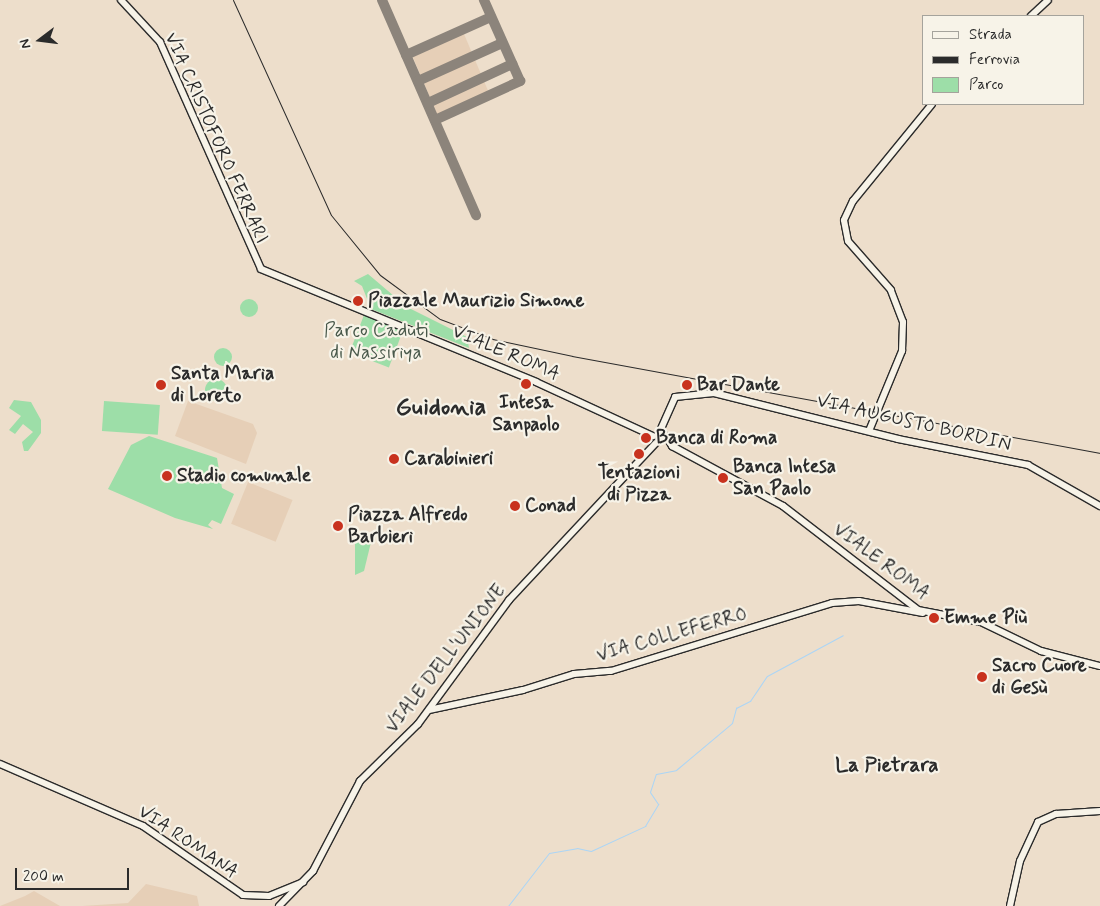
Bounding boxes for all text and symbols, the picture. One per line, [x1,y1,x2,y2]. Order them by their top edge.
north arrow [15,15,65,65]
legend [922,15,1085,105]
text: Strada [969,25,1012,45]
street label: VIA CRISTOFORO FERRARI [158,27,274,249]
text: N [16,37,35,51]
text: Ferrovia [969,50,1020,70]
text: Parco [969,75,1003,95]
place label: Piazzale Maurizio Simone [368,290,580,312]
marker: Piazzale Maurizio Simone [352,295,364,307]
park label: Parco Caduti di Nassiriya [326,320,426,364]
street label: VIALE ROMA [449,320,563,386]
place label: Santa Maria di Loreto [171,363,275,407]
place label: Bar Dante [697,374,783,396]
marker: Intesa Sanpaolo [520,378,532,390]
marker: Santa Maria di Loreto [155,379,167,391]
marker: Bar Dante [681,379,693,391]
street label: VIA AUGUSTO BORDIN [814,389,1014,457]
place label: Intesa Sanpaolo [492,392,560,436]
district label: Guidonia [396,394,486,422]
place label: Banca di Roma [656,427,775,449]
marker: Banca di Roma [640,432,652,444]
place label: Carabinieri [404,448,493,470]
marker: Tentazioni di Pizza [633,448,645,460]
marker: Carabinieri [388,453,400,465]
place label: Banca Intesa San Paolo [733,456,842,500]
place label: Tentazioni di Pizza [598,462,680,506]
place label: Stadio comunale [177,465,311,487]
marker: Stadio comunale [161,470,173,482]
marker: Banca Intesa San Paolo [717,472,729,484]
place label: Conad [525,495,576,517]
marker: Conad [509,500,521,512]
place label: Piazza Alfredo Barbieri [348,504,467,548]
street label: VIALE ROMA [829,519,933,605]
marker: Piazza Alfredo Barbieri [332,520,344,532]
street label: VIALE DELL'UNIONE [381,581,511,737]
street label: VIA COLLEFERRO [593,602,751,668]
place label: Emme Più [944,607,1025,629]
marker: Emme Più [928,612,940,624]
place label: Sacro Cuore di Gesù [992,655,1087,699]
marker: Sacro Cuore di Gesù [976,671,988,683]
district label: La Pietrara [835,752,939,778]
street label: VIA ROMANA [133,800,243,884]
scale bar [18,858,131,890]
text: 200 m [23,867,64,887]

